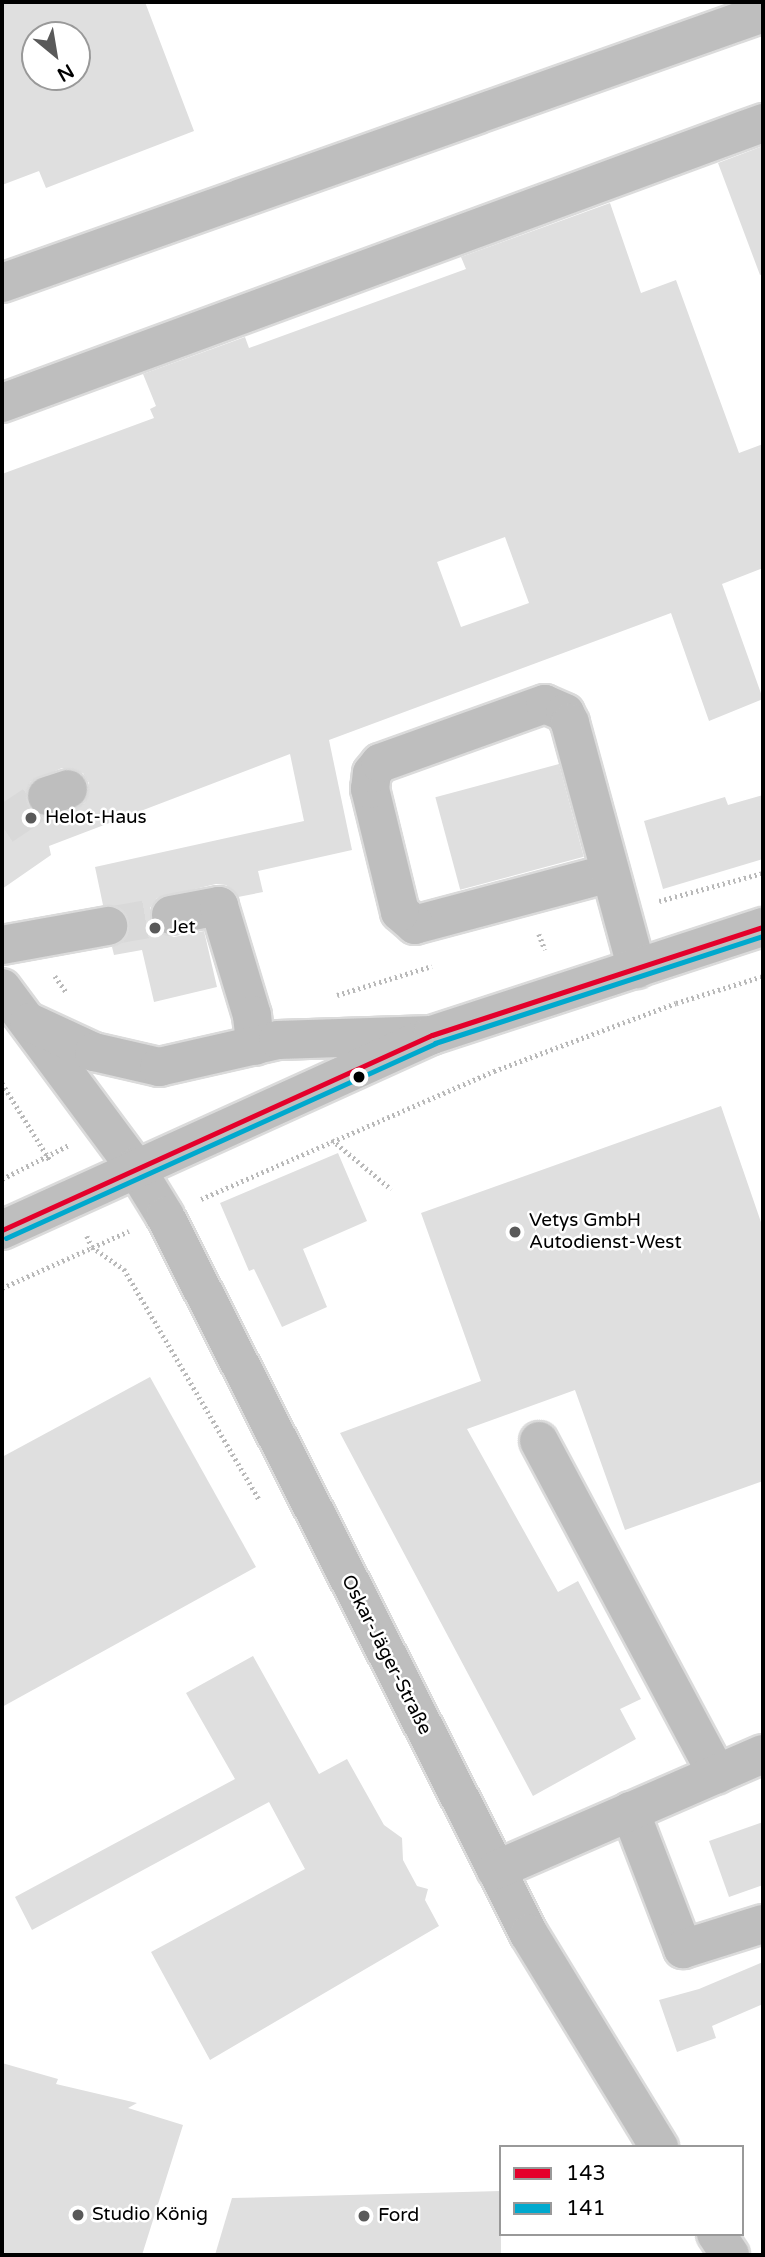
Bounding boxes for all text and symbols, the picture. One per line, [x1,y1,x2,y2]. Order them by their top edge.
north arrow [21,21,91,91]
text: N [53,59,78,86]
place label: Helot-Haus [45,807,147,829]
marker: Helot-Haus [23,810,39,826]
place label: Jet [169,917,196,939]
marker: Jet [147,920,163,936]
unlabelled marker [352,1070,366,1084]
place label: Vetys GmbH Autodienst-West [529,1210,682,1254]
marker: Vetys GmbH Autodienst-West [507,1224,523,1240]
street label: Oskar-Jäger-Straße [336,1571,436,1739]
legend [499,2145,744,2236]
text: 143 [566,2161,606,2186]
text: 141 [566,2196,606,2221]
place label: Studio König [92,2204,208,2226]
place label: Ford [378,2205,419,2227]
marker: Studio König [70,2207,86,2223]
marker: Ford [356,2208,372,2224]

